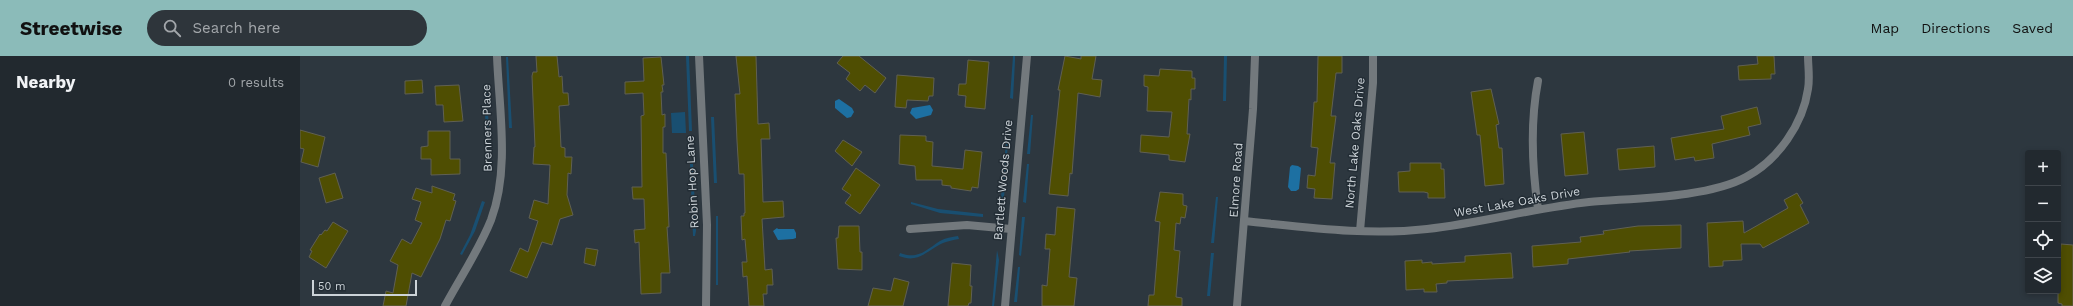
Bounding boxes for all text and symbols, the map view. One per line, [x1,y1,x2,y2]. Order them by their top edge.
search box [147,10,427,46]
text: Streetwise [20,17,123,40]
icon: search [161,17,183,39]
text: Search here [193,19,280,37]
text: Map [1871,20,1899,36]
text: Directions [1921,20,1990,36]
text: Saved [2012,20,2053,36]
text: Nearby [16,72,75,92]
text: 0 results [228,75,284,90]
street label: North Lake Oaks Drive [1342,77,1368,209]
street label: Brenners Place [479,84,495,172]
street label: Bartlett Woods Drive [991,119,1015,241]
street label: Robin Hop Lane [683,135,701,229]
street label: Elmore Road [1226,142,1246,218]
map controls [2025,150,2061,294]
button: + [2025,150,2061,186]
street label: West Lake Oaks Drive [1453,184,1581,220]
button: − [2025,186,2061,222]
button: locate [2025,222,2061,258]
button: layers [2025,258,2061,294]
scale bar [312,278,417,297]
text: 50 m [318,280,345,293]

